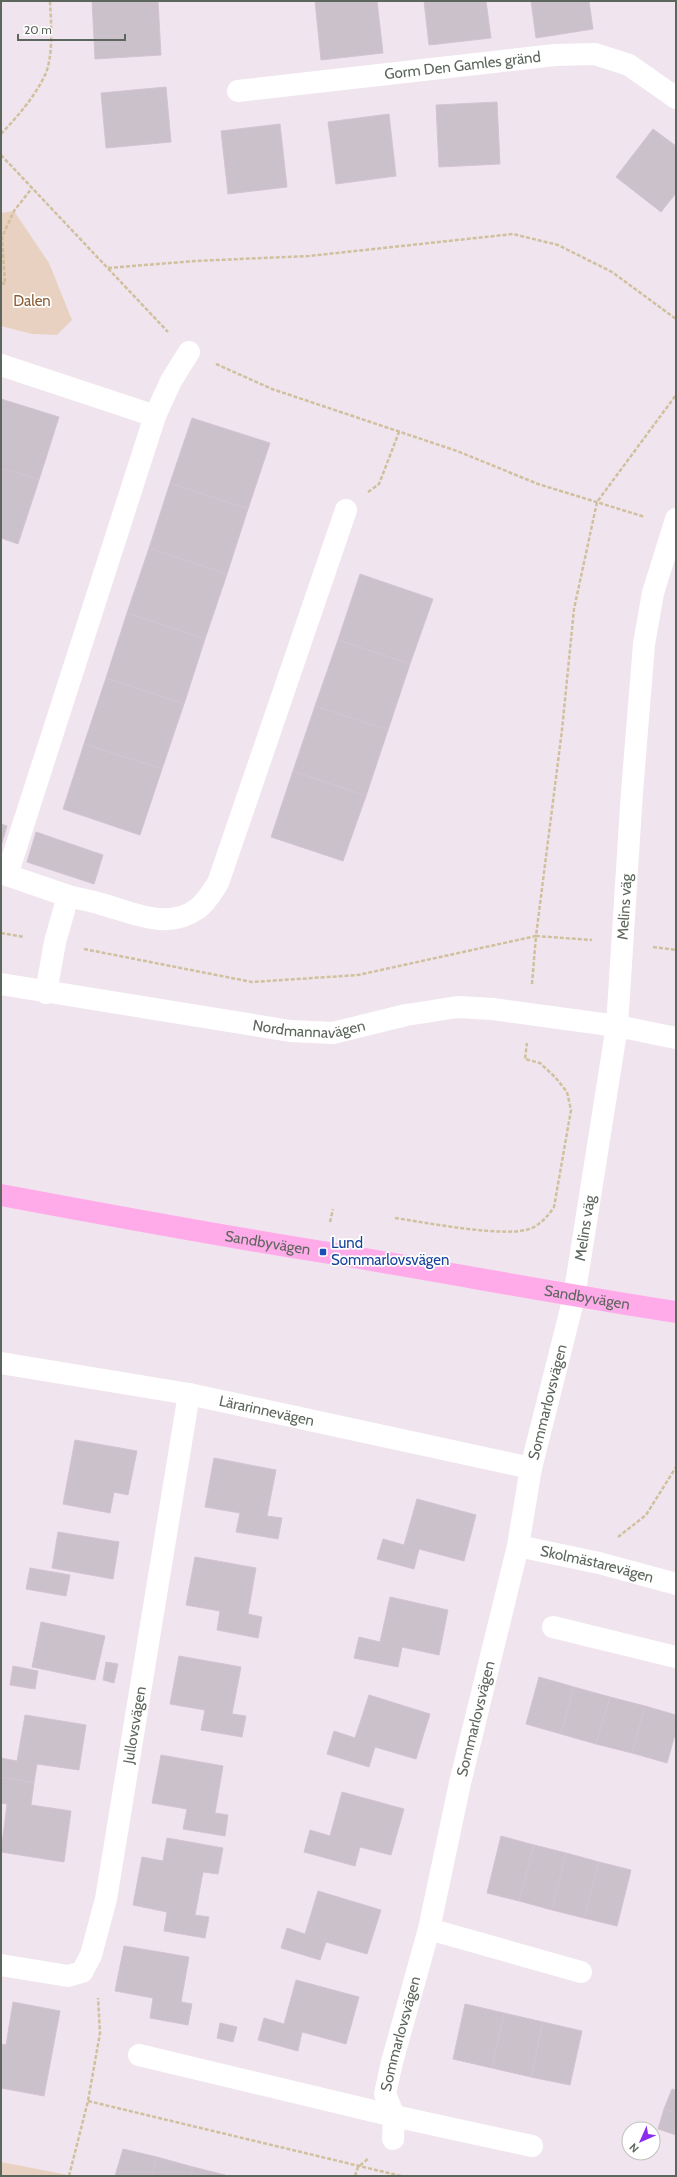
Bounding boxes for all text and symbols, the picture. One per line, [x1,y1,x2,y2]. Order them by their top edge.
scale bar [18,16,125,42]
text: 20 m [24,22,52,37]
street label: Gorm Den Gamles gränd [384,48,542,83]
park label: Dalen [13,292,51,310]
street label: Melins väg [614,873,636,941]
street label: Nordmannavägen [251,1016,367,1042]
street label: Melins väg [571,1193,599,1262]
street label: Sandbyvägen [224,1227,312,1259]
place label: Lund Sommarlovsvägen [331,1234,449,1269]
marker: Lund Sommarlovsvägen [318,1247,328,1257]
street label: Sandbyvägen [543,1281,631,1314]
street label: Sommarlovsvägen [524,1342,571,1462]
street label: Lärarinnevägen [217,1392,316,1430]
street label: Skolmästarevägen [539,1542,656,1586]
street label: Sommarlovsvägen [453,1659,499,1778]
street label: Jullovsvägen [119,1685,150,1766]
street label: Sommarlovsvägen [377,1974,424,2093]
north arrow [621,2121,661,2161]
text: N [626,2140,642,2156]

